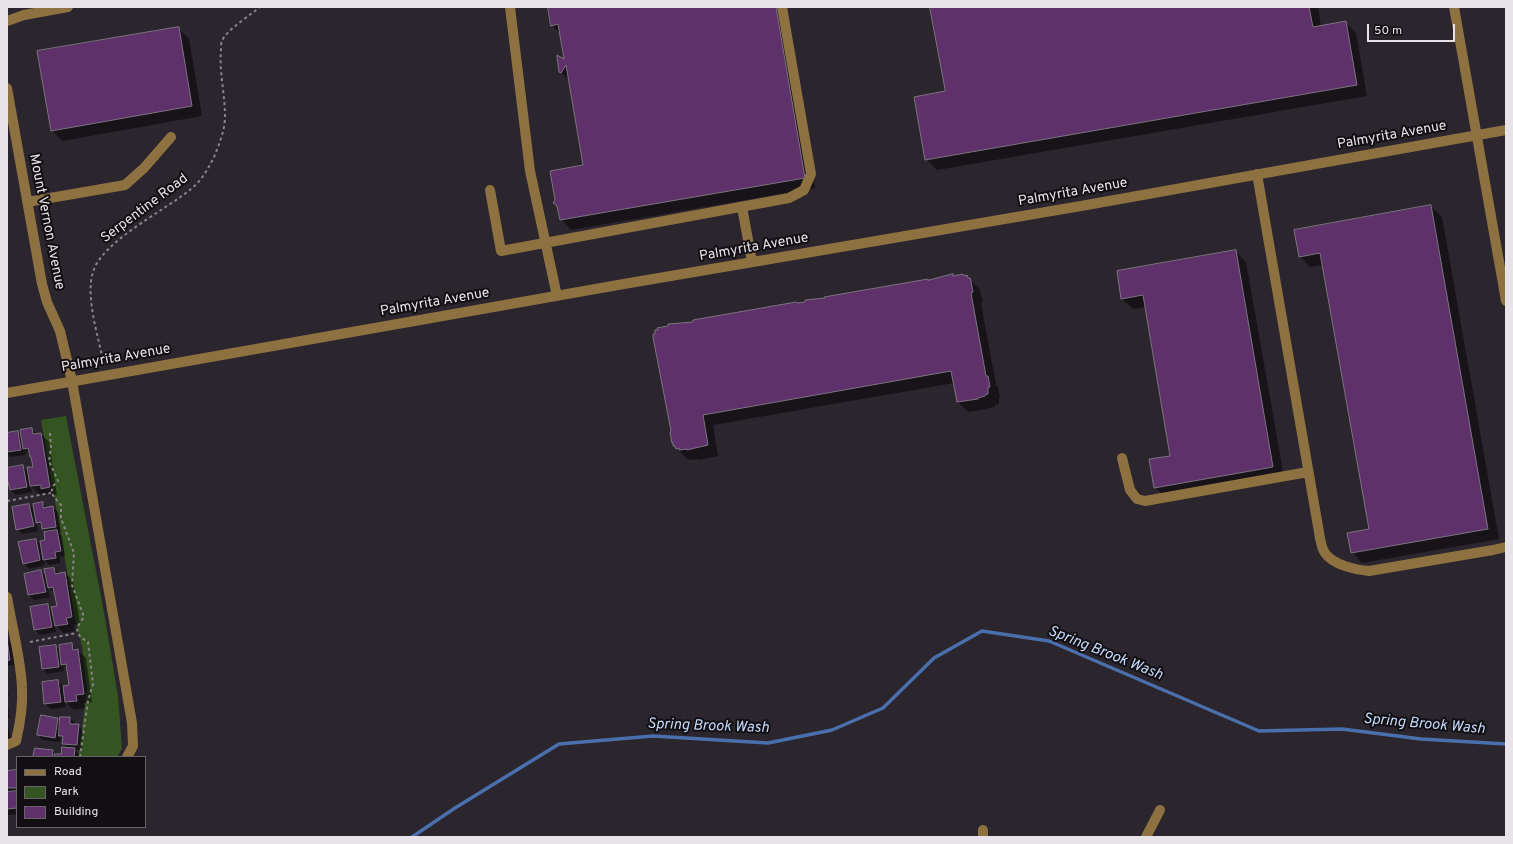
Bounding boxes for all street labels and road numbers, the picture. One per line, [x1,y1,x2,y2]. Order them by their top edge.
street label: Palmyrita Avenue [1336,118,1448,154]
street label: Mount Vernon Avenue [25,153,67,291]
street label: Serpentine Road [98,171,192,247]
street label: Palmyrita Avenue [1017,175,1129,211]
street label: Palmyrita Avenue [698,230,810,266]
street label: Palmyrita Avenue [379,285,491,321]
street label: Palmyrita Avenue [60,341,172,377]

